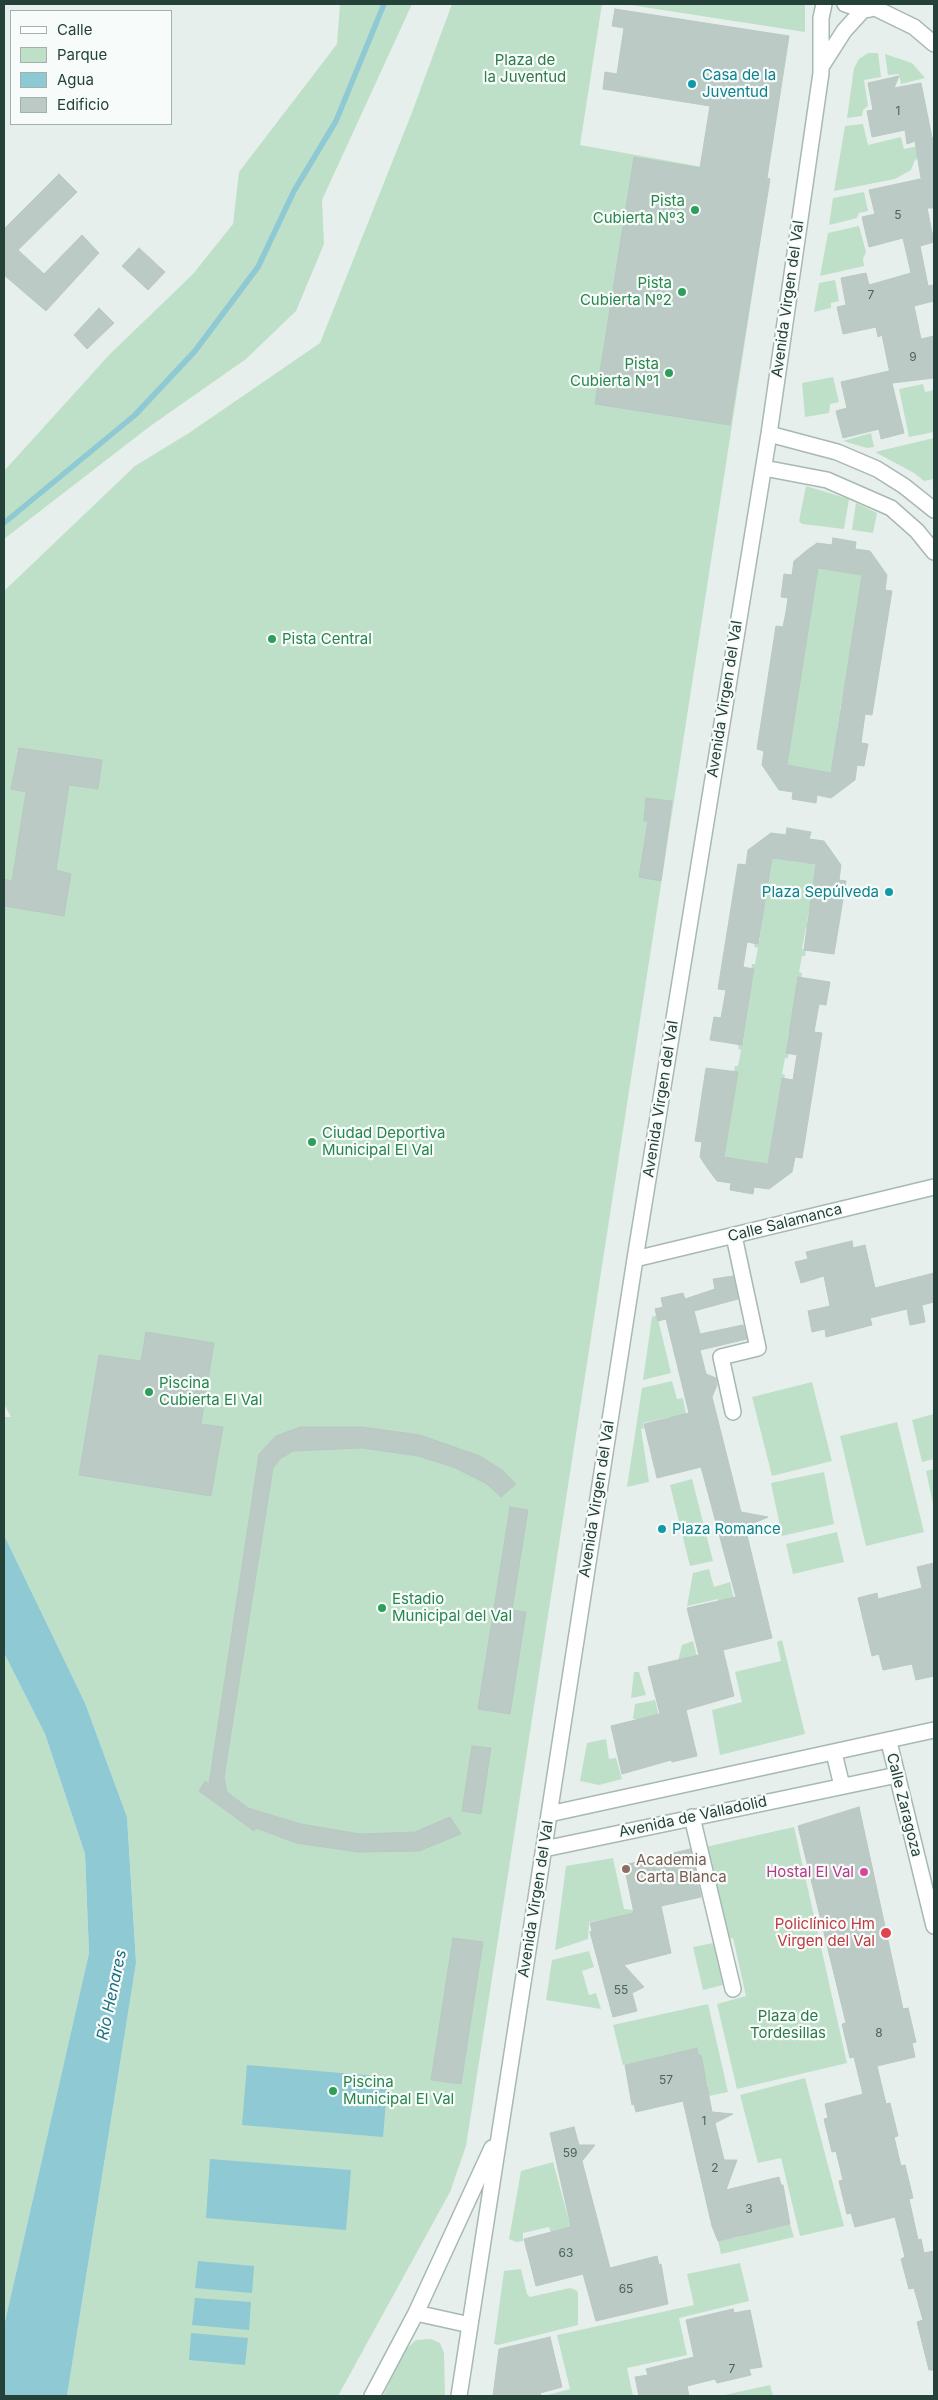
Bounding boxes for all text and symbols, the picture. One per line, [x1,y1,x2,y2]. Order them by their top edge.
legend [10,10,172,125]
text: Calle [57,20,92,39]
text: Parque [57,45,107,64]
park label: Plaza de la Juventud [484,51,566,86]
place label: Casa de la Juventud [702,66,776,101]
text: Agua [57,70,94,89]
marker: Casa de la Juventud [686,78,698,90]
text: Edificio [57,95,109,114]
house number: 1 [896,104,900,118]
place label: Pista Cubierta Nº3 [593,192,685,227]
marker: Pista Cubierta Nº3 [689,204,701,216]
house number: 5 [894,208,902,222]
street label: Avenida Virgen del Val [768,219,808,379]
place label: Pista Cubierta Nº2 [580,274,672,309]
marker: Pista Cubierta Nº2 [676,286,688,298]
house number: 7 [868,288,874,302]
house number: 9 [909,350,917,364]
place label: Pista Cubierta Nº1 [570,355,659,390]
marker: Pista Cubierta Nº1 [663,367,675,379]
street label: Avenida Virgen del Val [704,619,746,779]
place label: Pista Central [282,630,372,648]
marker: Pista Central [266,633,278,645]
place label: Plaza Sepúlveda [762,883,879,901]
marker: Plaza Sepúlveda [883,886,895,898]
street label: Avenida Virgen del Val [640,1019,682,1179]
place label: Ciudad Deportiva Municipal El Val [322,1124,445,1159]
marker: Ciudad Deportiva Municipal El Val [306,1136,318,1148]
street label: Calle Salamanca [726,1200,844,1246]
place label: Piscina Cubierta El Val [159,1374,262,1409]
marker: Piscina Cubierta El Val [143,1386,155,1398]
street label: Avenida Virgen del Val [576,1419,618,1579]
place label: Plaza Romance [672,1520,781,1538]
marker: Plaza Romance [656,1523,668,1535]
place label: Estadio Municipal del Val [392,1590,512,1625]
marker: Estadio Municipal del Val [376,1602,388,1614]
street label: Calle Zaragoza [882,1751,926,1859]
street label: Avenida de Valladolid [617,1792,769,1842]
street label: Avenida Virgen del Val [515,1819,557,1979]
place label: Academia Carta Blanca [636,1851,727,1886]
marker: Academia Carta Blanca [620,1863,632,1875]
place label: Hostal El Val [766,1863,854,1881]
marker: Hostal El Val [858,1866,870,1878]
place label: Policlínico Hm Virgen del Val [775,1915,875,1950]
marker: Policlínico Hm Virgen del Val [879,1926,893,1940]
water label: Río Henares [93,1948,131,2042]
house number: 55 [614,1983,628,1997]
park label: Plaza de Tordesillas [750,2007,826,2042]
house number: 8 [875,2026,883,2040]
place label: Piscina Municipal El Val [343,2073,454,2108]
house number: 57 [659,2073,673,2087]
marker: Piscina Municipal El Val [327,2085,339,2097]
house number: 1 [702,2114,706,2128]
house number: 59 [563,2146,577,2160]
house number: 2 [711,2161,719,2175]
house number: 3 [745,2202,753,2216]
house number: 63 [559,2246,573,2260]
house number: 65 [619,2282,633,2296]
house number: 7 [729,2362,735,2376]

